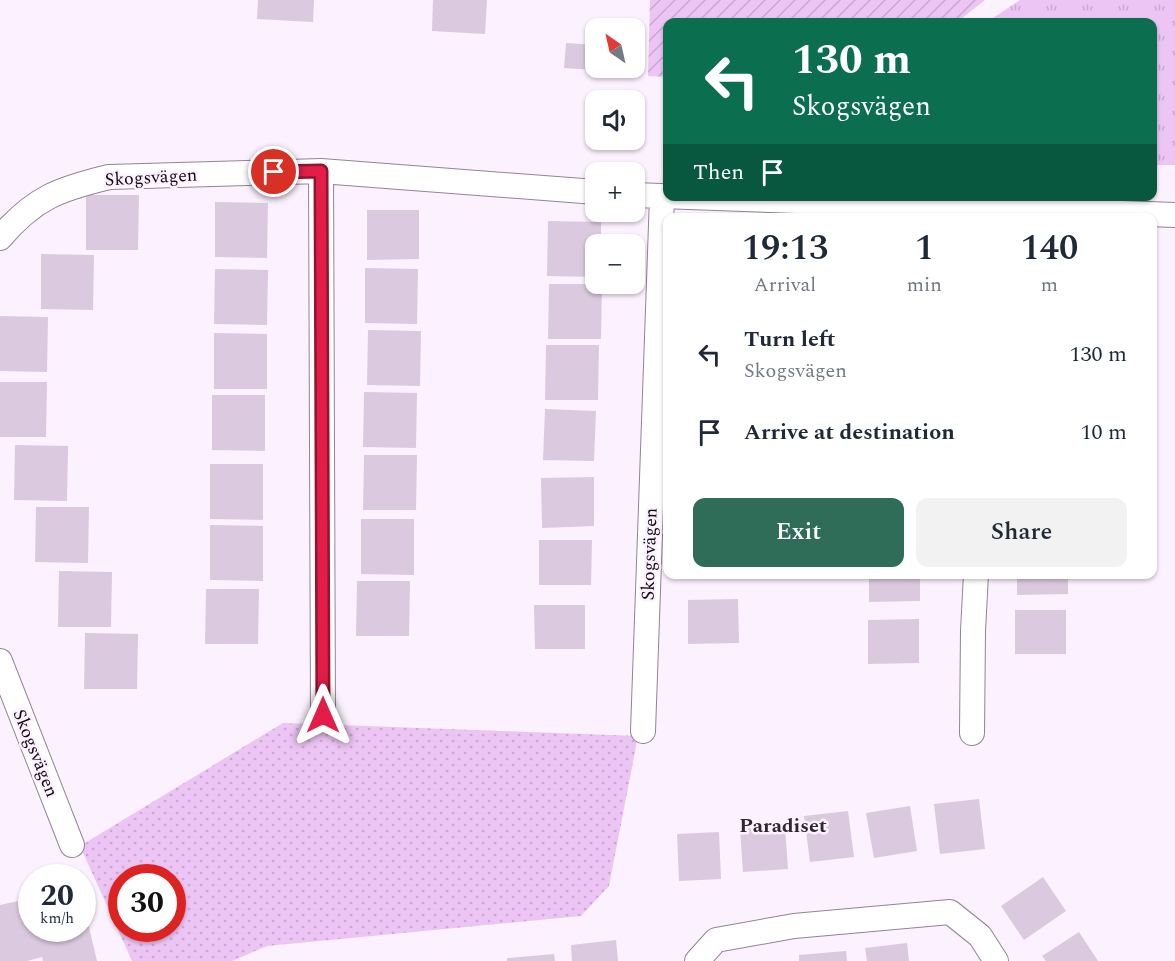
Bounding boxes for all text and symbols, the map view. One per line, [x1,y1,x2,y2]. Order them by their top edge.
north arrow [585,18,645,78]
map controls [585,18,645,294]
text: 130 m [792,29,911,92]
icon: left [693,42,771,120]
text: Skogsvägen [792,86,931,128]
button: sound [585,90,645,150]
pin [248,146,299,197]
icon: arrive [257,155,290,188]
text: Then [693,156,744,189]
icon: arrive [756,156,789,189]
street label: Skogsvägen [104,162,198,193]
button: + [585,162,645,222]
text: 19:13 [742,221,828,276]
text: 1 [915,221,934,276]
text: 140 [1020,221,1078,276]
button: − [585,234,645,294]
text: Arrival [754,270,816,300]
text: min [907,270,942,300]
text: m [1041,270,1058,300]
text: Turn left [744,323,836,356]
icon: left [693,338,726,371]
text: 130 m [1070,338,1127,371]
text: Skogsvägen [744,356,847,386]
icon: arrive [693,416,726,449]
text: Arrive at destination [744,416,955,449]
text: 10 m [1081,416,1127,449]
button: Exit [693,498,904,567]
button: Share [916,498,1127,567]
street label: Skogsvägen [634,507,665,601]
position arrow [291,683,355,747]
street label: Skogsvägen [6,705,65,801]
district label: Paradiset [739,811,827,841]
speed limit sign: 30 [108,864,186,942]
text: 20 [40,873,74,919]
text: km/h [40,907,74,930]

